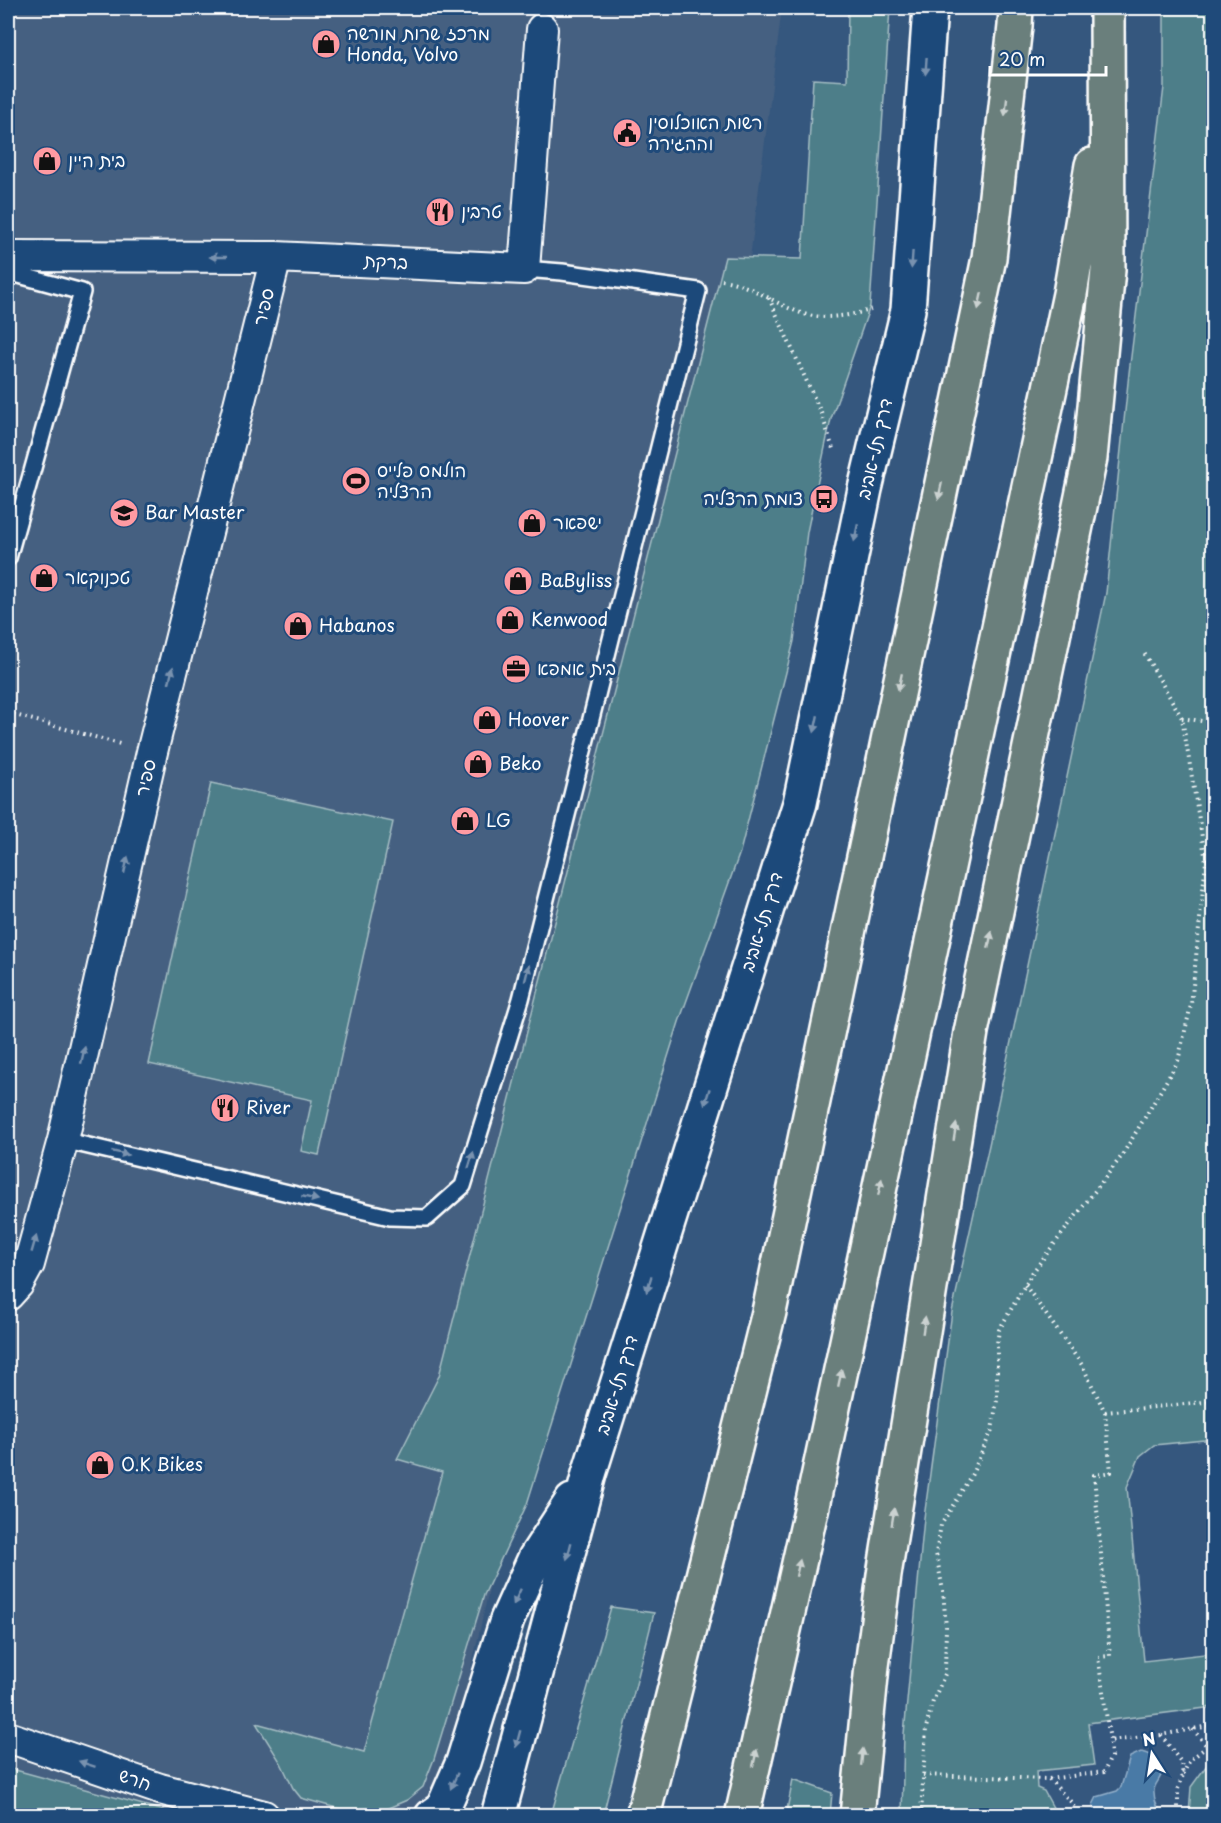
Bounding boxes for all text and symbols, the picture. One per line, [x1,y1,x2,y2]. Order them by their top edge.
place label: מרכז שרות מורשה Honda, Volvo [347,19,490,67]
shop icon: מרכז שרות מורשה Honda, Volvo [310,28,342,60]
scale bar [990,39,1106,77]
text: 20 m [999,45,1045,72]
one-way arrow [921,56,931,75]
one-way arrow [1001,98,1011,117]
place label: רשות האוכלוסין וההגירה [648,108,763,156]
public building icon: רשות האוכלוסין וההגירה [611,117,643,149]
shop icon: בית היין [31,145,63,177]
place label: בית היין [68,146,125,173]
restaurant icon: טרבין [424,196,456,228]
place label: טרבין [461,197,502,224]
street label: ברקת [362,246,409,275]
one-way arrow [907,251,917,270]
one-way arrow [208,252,227,262]
street label: ספיר [245,285,280,328]
one-way arrow [975,291,984,310]
street label: דרך תל-אביב [849,395,898,502]
place label: הולמס פלייס הרצליה [377,456,466,504]
sports icon: הולמס פלייס הרצליה [340,465,372,497]
one-way arrow [935,482,944,501]
bus stop icon: צומת הרצליה [808,483,840,515]
place label: צומת הרצליה [703,484,803,511]
school or university icon: Bar Master [108,497,140,529]
place label: Bar Master [145,498,245,525]
shop icon: ישפאר [516,507,548,539]
place label: ישפאר [553,508,602,535]
one-way arrow [851,524,860,543]
shop icon: טכנוקאר [28,562,60,594]
place label: טכנוקאר [65,563,130,590]
shop icon: BaByliss [502,565,534,597]
place label: BaByliss [539,566,612,593]
shop icon: Kenwood [494,604,526,636]
place label: Kenwood [531,605,608,632]
shop icon: Habanos [282,610,314,642]
place label: Habanos [319,611,395,638]
office icon: בית אמפא [500,653,532,685]
place label: בית אמפא [537,654,616,681]
one-way arrow [167,666,177,684]
one-way arrow [895,673,905,692]
shop icon: Hoover [471,704,503,736]
place label: Hoover [508,705,569,732]
one-way arrow [811,715,820,734]
shop icon: Beko [462,748,494,780]
place label: Beko [499,749,542,776]
street label: ספיר [127,756,162,799]
shop icon: LG [449,805,481,837]
place label: LG [486,806,511,833]
one-way arrow [122,855,131,874]
street label: דרך תל-אביב [733,868,789,975]
one-way arrow [986,931,995,950]
one-way arrow [523,964,533,982]
one-way arrow [78,1046,88,1064]
one-way arrow [702,1089,711,1107]
restaurant icon: River [209,1092,241,1124]
place label: River [246,1093,291,1120]
one-way arrow [951,1123,960,1142]
one-way arrow [111,1149,130,1159]
one-way arrow [467,1151,476,1169]
one-way arrow [876,1177,885,1196]
one-way arrow [301,1194,319,1204]
one-way arrow [30,1235,40,1253]
one-way arrow [644,1275,653,1293]
one-way arrow [920,1315,929,1334]
street label: דרך תל-אביב [588,1331,644,1438]
one-way arrow [836,1368,845,1387]
shop icon: O.K Bikes [84,1449,116,1481]
place label: O.K Bikes [121,1450,203,1477]
one-way arrow [889,1508,898,1527]
one-way arrow [563,1542,573,1560]
one-way arrow [794,1559,804,1578]
one-way arrow [513,1588,522,1605]
north arrow [1122,1724,1182,1784]
text: N [1140,1725,1157,1751]
one-way arrow [513,1730,523,1748]
one-way arrow [857,1748,867,1767]
one-way arrow [751,1749,760,1768]
one-way arrow [78,1758,96,1768]
street label: חרש [116,1761,155,1797]
one-way arrow [449,1772,459,1790]

